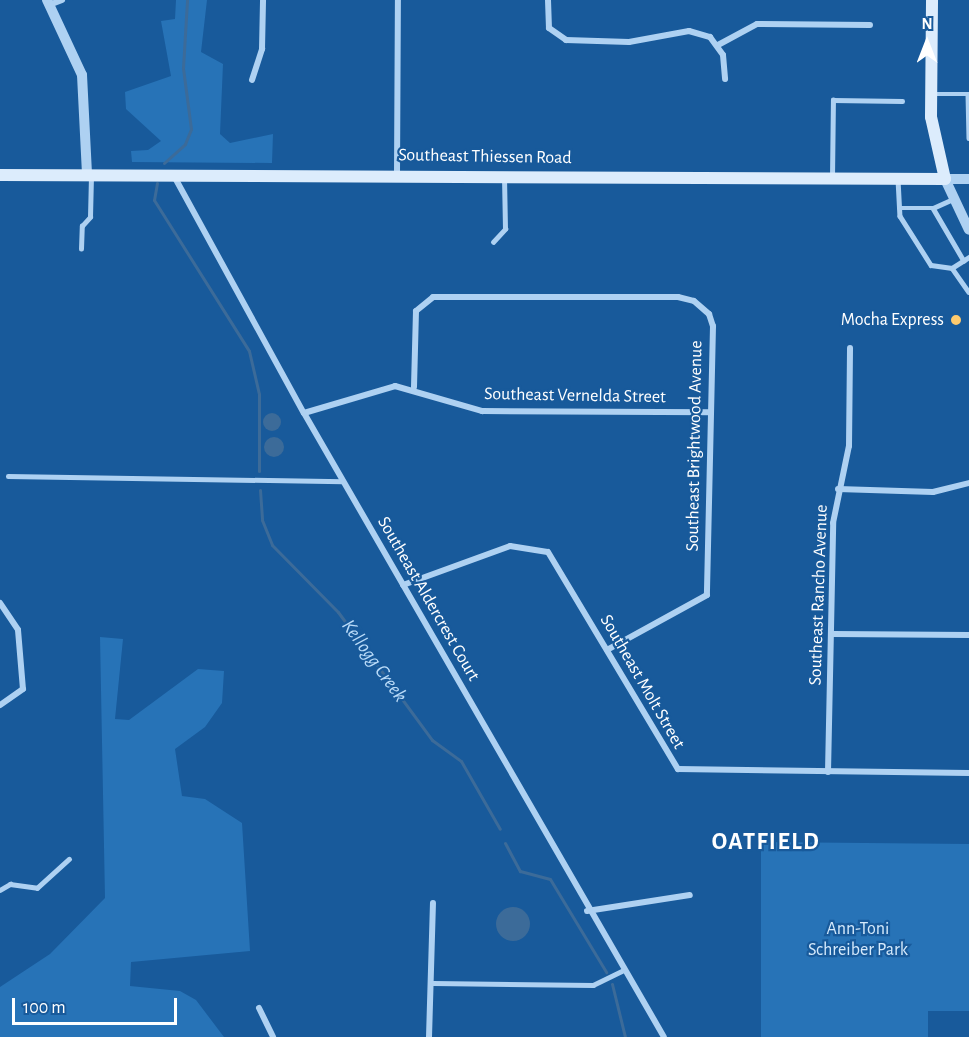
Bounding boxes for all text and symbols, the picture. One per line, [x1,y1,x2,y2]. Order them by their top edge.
north arrow [897,12,957,72]
text: N [921,16,933,32]
street label: Southeast Thiessen Road [398,145,572,169]
place label: Mocha Express [841,309,944,331]
marker: Mocha Express [949,313,963,327]
street label: Southeast Brightwood Avenue [682,340,708,552]
street label: Southeast Vernelda Street [484,384,666,408]
street label: Southeast Rancho Avenue [805,504,833,686]
street label: Southeast Aldercrest Court [372,513,484,685]
street label: Southeast Molt Street [595,611,689,753]
water label: Kellogg Creek [336,615,412,707]
district label: OATFIELD [712,829,820,857]
park label: Ann-Toni Schreiber Park [808,919,908,962]
scale bar [15,986,180,1024]
text: 100 m [23,999,66,1017]

